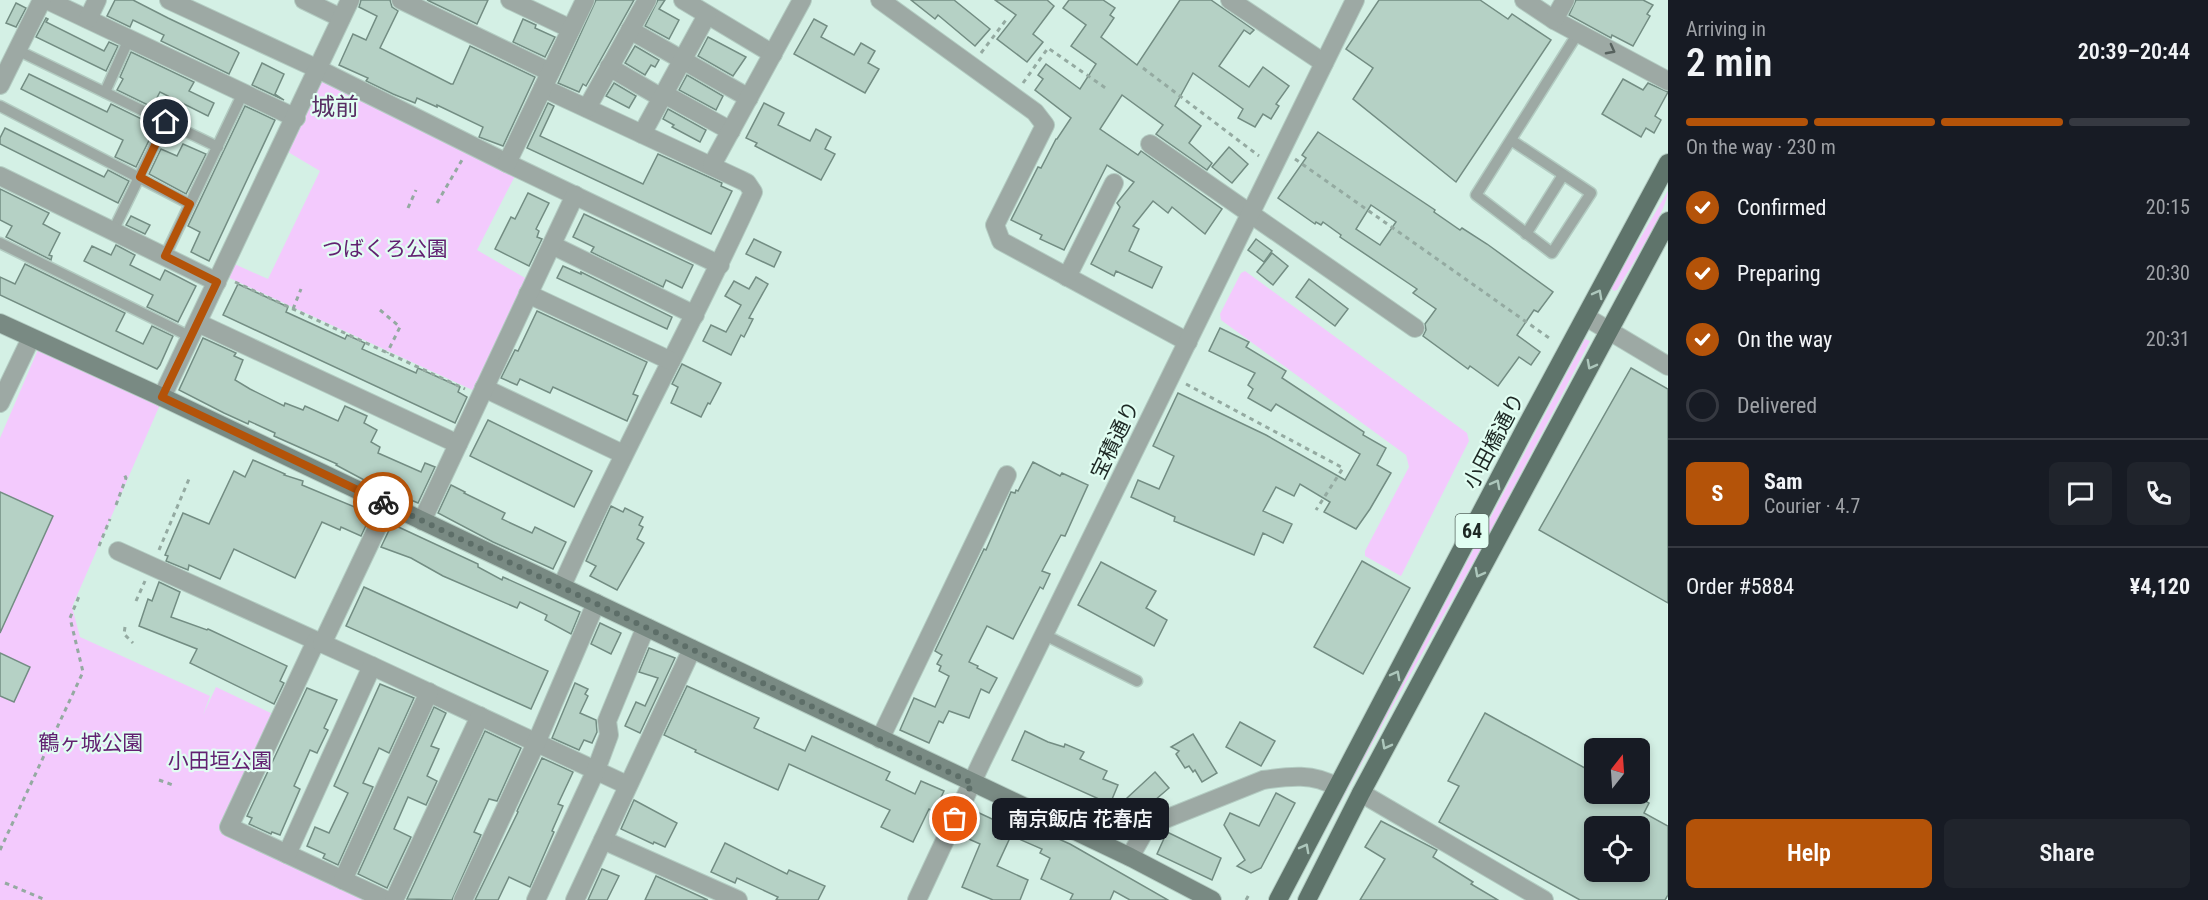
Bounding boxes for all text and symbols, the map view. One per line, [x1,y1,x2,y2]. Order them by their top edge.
text: Arriving in [1686,17,1766,41]
text: 20:39–20:44 [2078,39,2190,64]
text: 2 min [1686,40,1772,86]
one-way arrow [1604,43,1615,54]
district label: 城前 [311,93,359,121]
pin [140,96,191,147]
icon: home [149,105,182,138]
text: On the way · 230 m [1686,135,1836,159]
icon: check [1686,191,1719,224]
text: Confirmed [1737,195,1826,220]
text: 20:15 [2146,195,2190,219]
park label: つばくろ公園 [322,237,448,261]
icon: check [1686,257,1719,290]
text: Preparing [1737,261,1821,286]
text: 20:30 [2146,261,2190,285]
one-way arrow [1591,289,1603,300]
icon: check [1686,323,1719,356]
text: On the way [1737,327,1832,352]
text: 20:31 [2146,327,2190,351]
one-way arrow [1587,358,1598,369]
street label: 小田橋通り [1459,389,1529,493]
text: Delivered [1737,393,1817,418]
street label: 宝積通り [1086,397,1144,483]
button: chat [2049,462,2112,525]
button: phone [2127,462,2190,525]
text: Sam [1764,469,1803,494]
courier [353,472,413,532]
one-way arrow [1489,480,1500,490]
text: S [1712,481,1723,506]
icon: bike [367,486,400,519]
text: Courier · 4.7 [1764,494,1860,518]
road number: 64 [1456,514,1488,548]
one-way arrow [1474,567,1486,578]
text: Order #5884 [1686,574,1794,599]
text: ¥4,120 [2130,574,2190,599]
one-way arrow [1389,671,1400,682]
park label: 鶴ヶ城公園 [39,731,144,755]
north arrow [1584,738,1650,804]
map controls [1584,738,1650,882]
one-way arrow [1382,739,1393,750]
park label: 小田垣公園 [168,749,273,773]
pin [929,793,980,844]
callout: 南京飯店 花春店 [991,798,1168,840]
icon: bag [938,802,971,835]
text: 南京飯店 花春店 [1008,807,1153,831]
button: locate [1584,816,1650,882]
button: Help [1686,819,1932,888]
button: Share [1944,819,2190,888]
one-way arrow [1298,843,1310,854]

